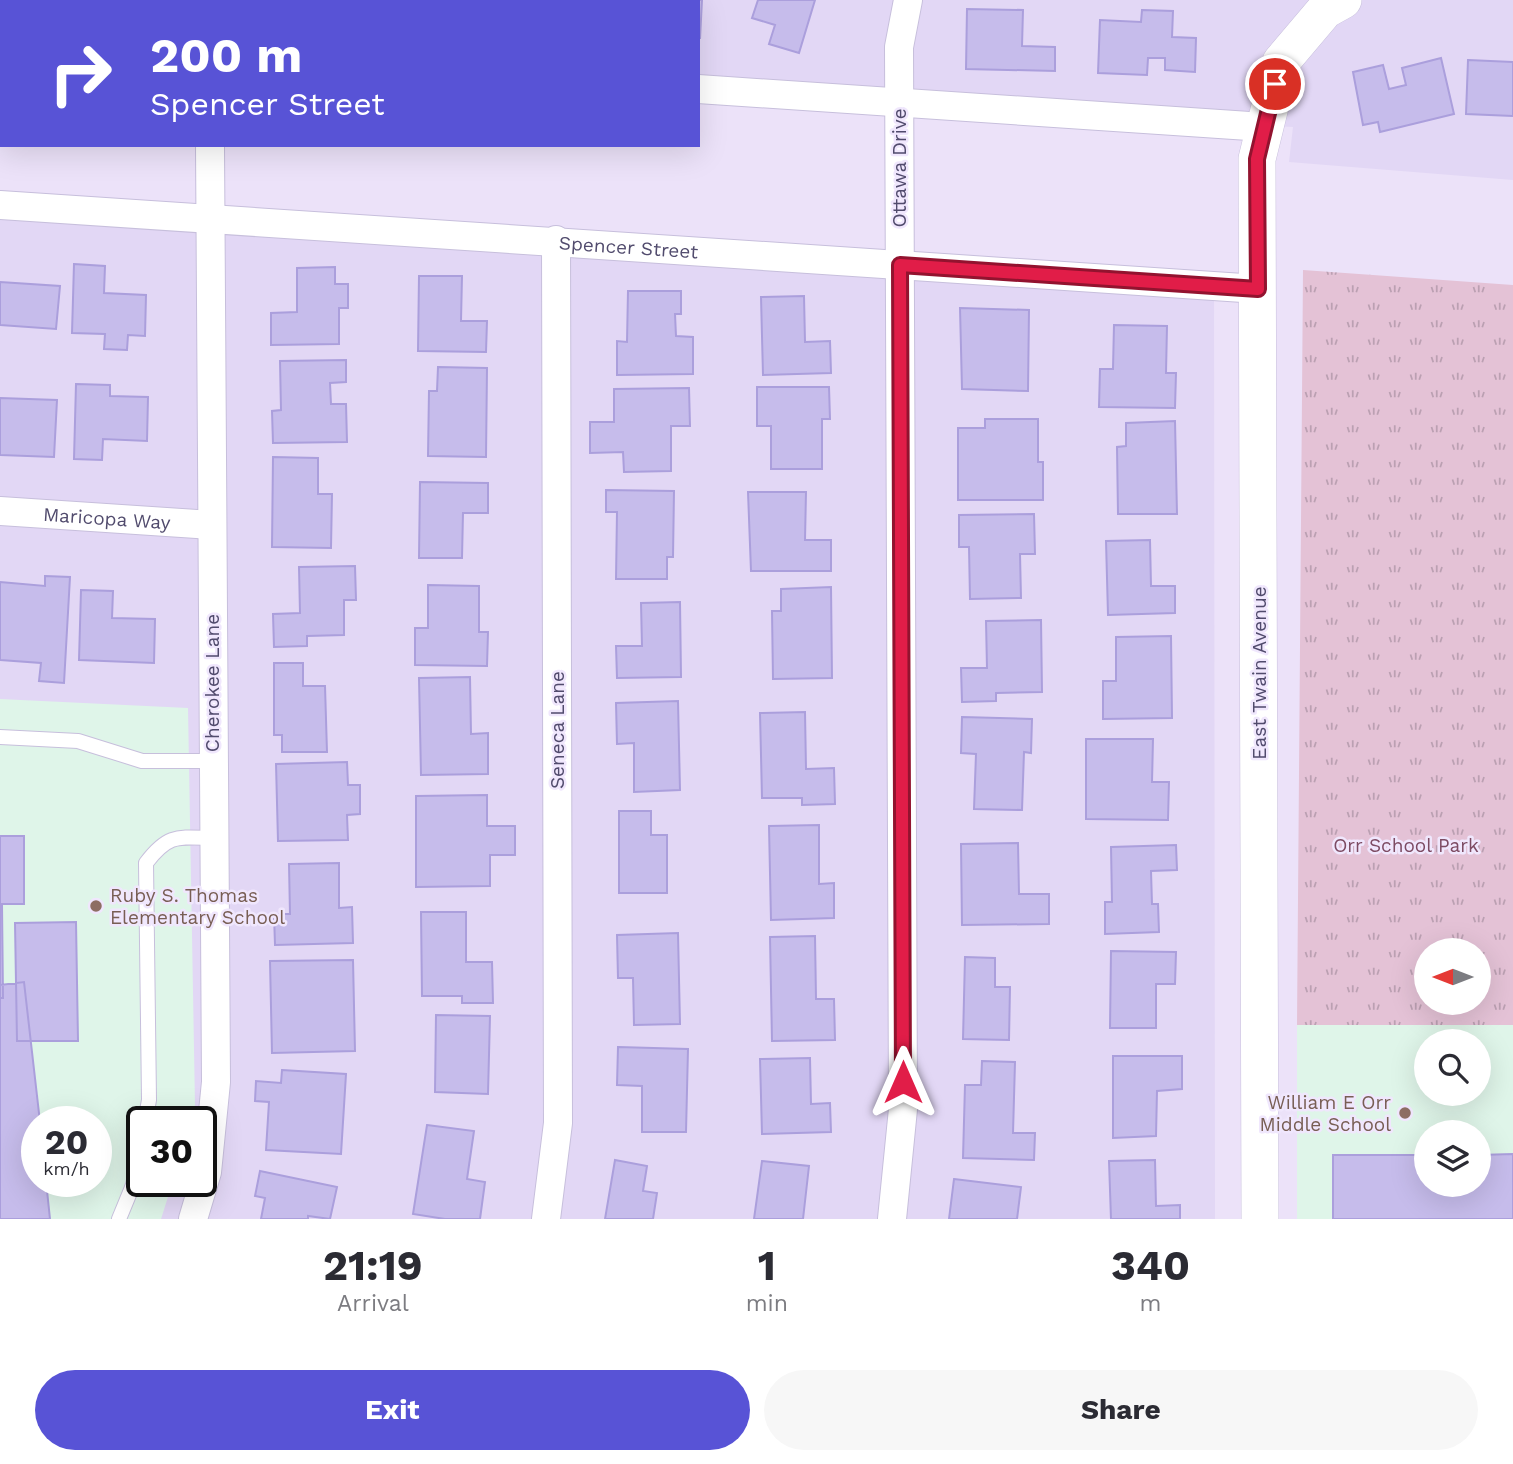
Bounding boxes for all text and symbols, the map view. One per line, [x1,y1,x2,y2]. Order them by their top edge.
text: 200 m [150,26,302,84]
icon: right [35,28,126,119]
pin [1245,54,1305,114]
icon: arrive [1256,65,1294,103]
text: Spencer Street [150,85,385,123]
street label: Ottawa Drive [888,108,911,228]
street label: Spencer Street [558,231,699,263]
street label: Maricopa Way [42,502,171,534]
street label: East Twain Avenue [1248,586,1271,760]
street label: Cherokee Lane [201,614,224,752]
street label: Seneca Lane [546,671,569,789]
park label: Orr School Park [1333,834,1479,857]
place label: Ruby S. Thomas Elementary School [110,884,285,929]
marker: Ruby S. Thomas Elementary School [88,898,104,914]
north arrow [1414,938,1491,1015]
map controls [1414,938,1491,1197]
button: search [1414,1029,1491,1106]
position arrow [866,1045,940,1119]
place label: William E Orr Middle School [1259,1091,1391,1136]
marker: William E Orr Middle School [1397,1105,1413,1121]
speed limit sign: 30 [126,1106,217,1197]
button: layers [1414,1120,1491,1197]
text: 20 [45,1121,88,1163]
text: km/h [43,1158,90,1179]
text: 21:19 [323,1241,423,1290]
text: 1 [758,1241,776,1290]
text: 340 [1111,1241,1190,1290]
text: Arrival [337,1290,409,1317]
text: min [746,1290,788,1317]
text: m [1140,1290,1161,1317]
button: Exit [35,1370,750,1450]
button: Share [764,1370,1478,1450]

